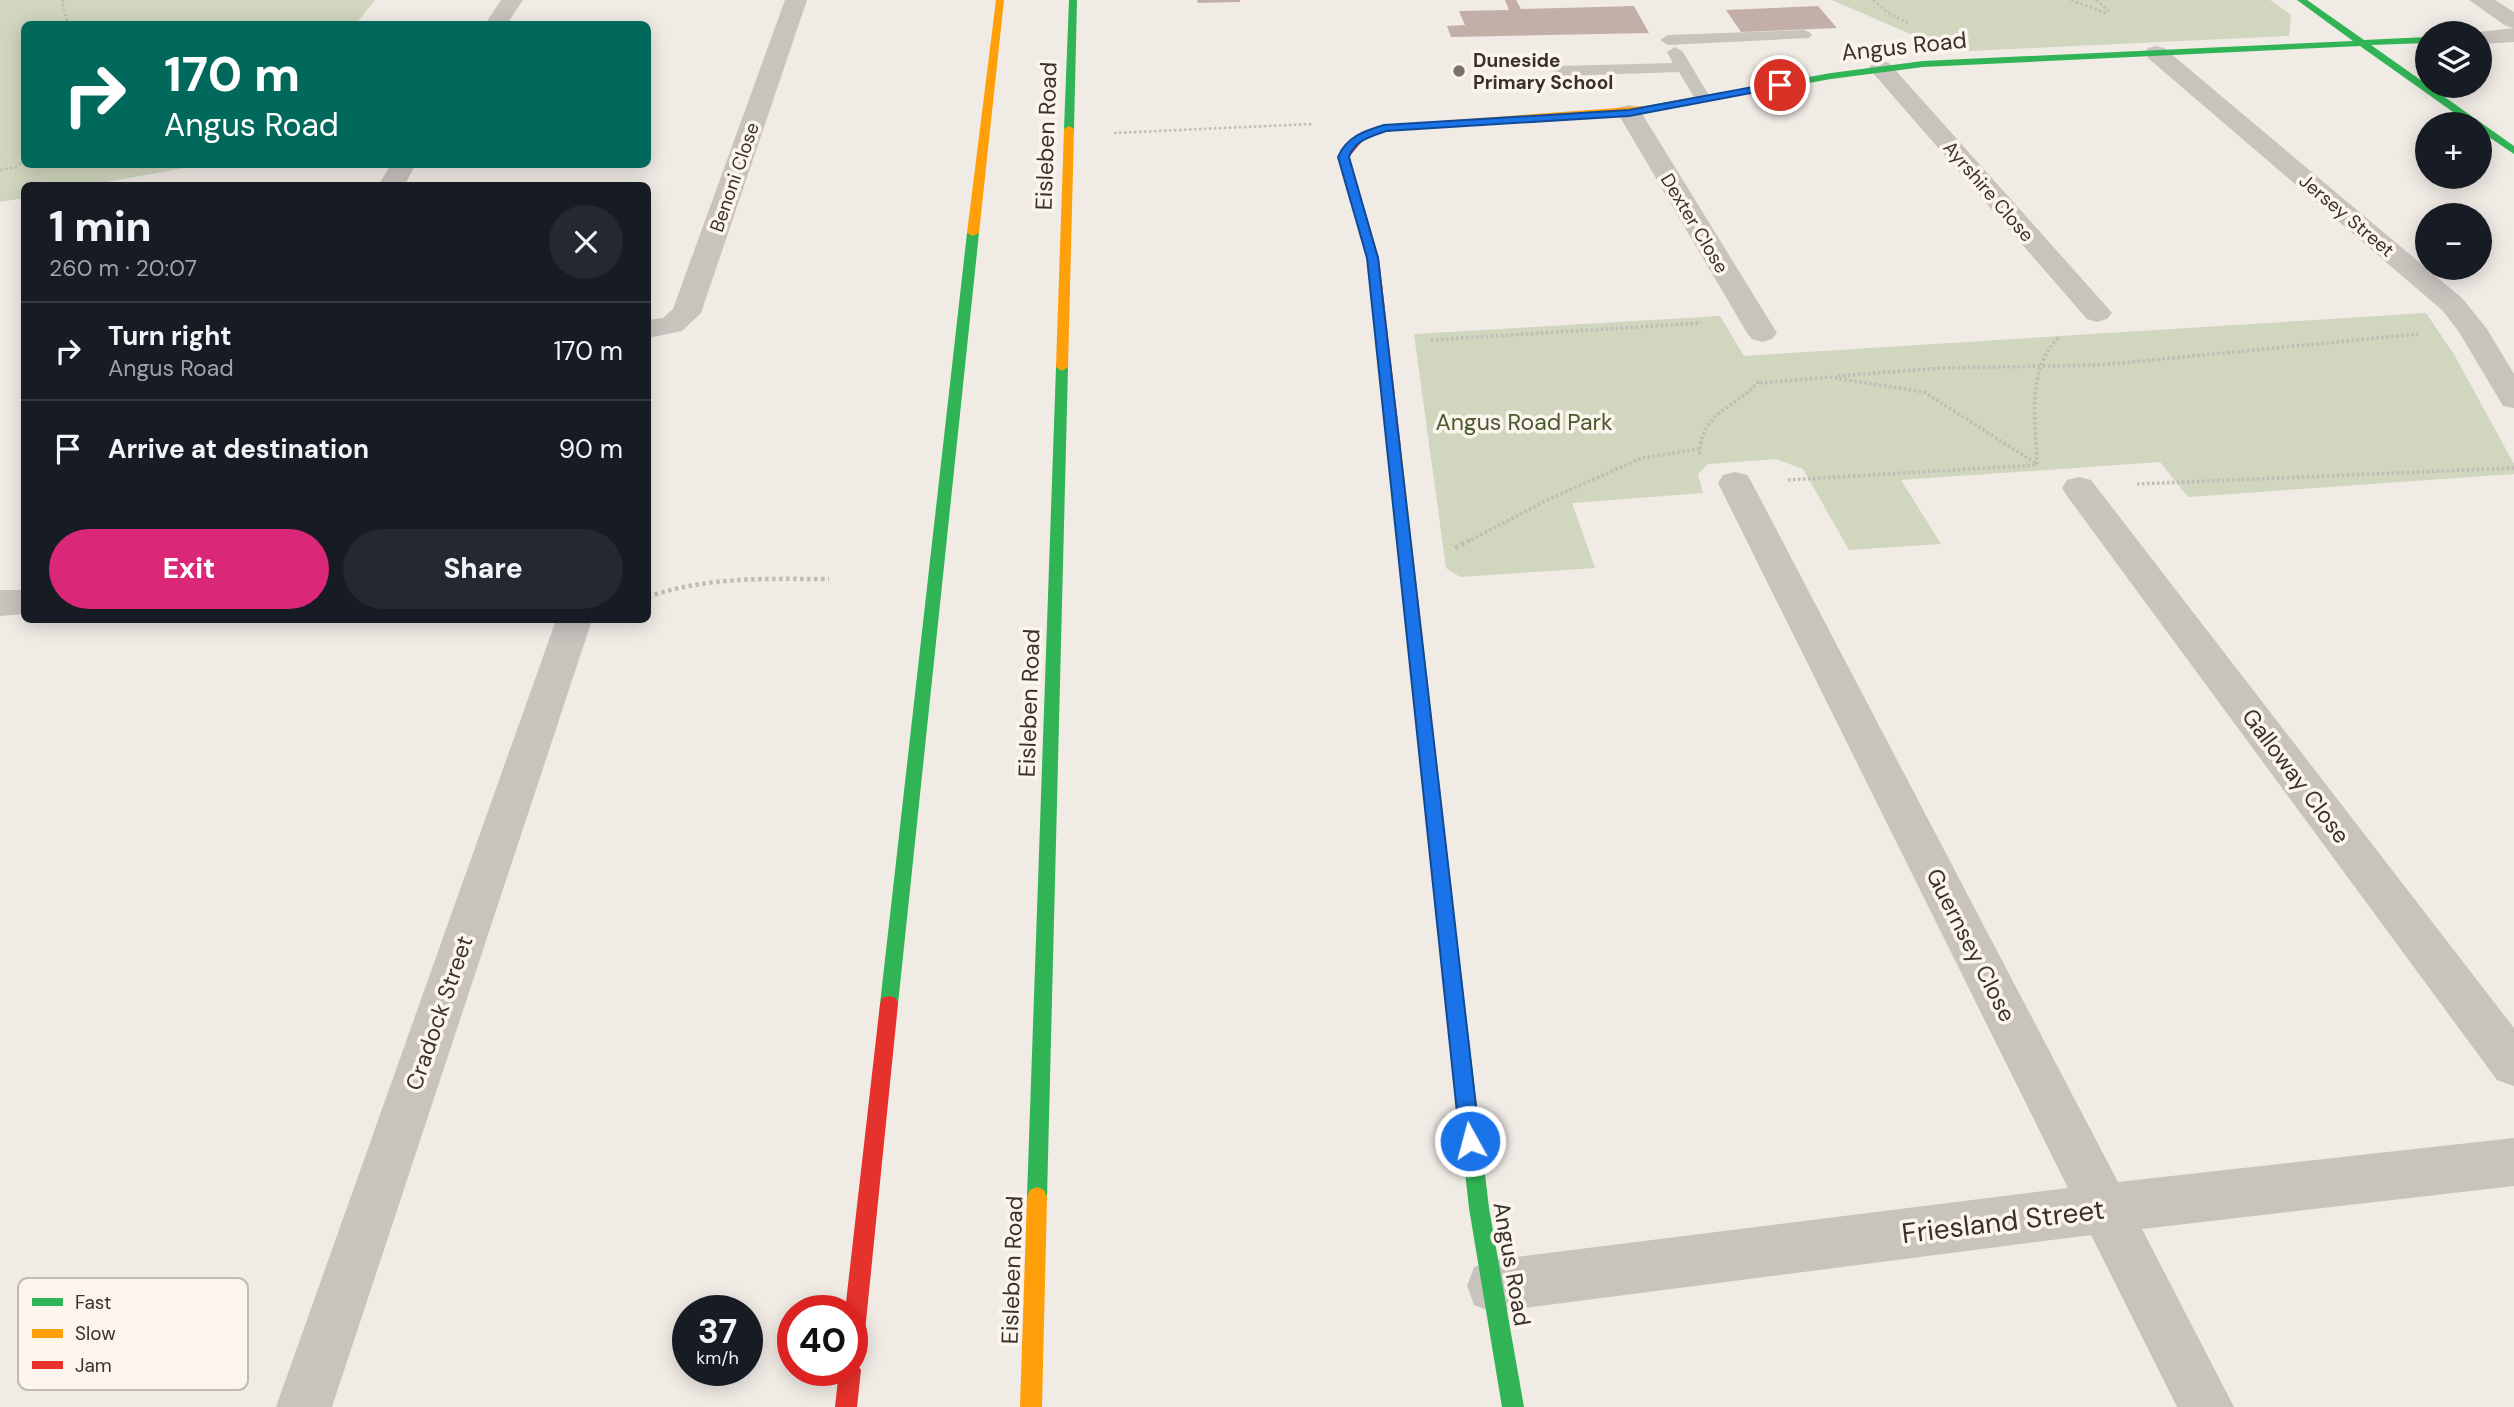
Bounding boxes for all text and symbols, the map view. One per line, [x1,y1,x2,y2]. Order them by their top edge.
map controls [2415,21,2492,280]
button: layers [2415,21,2492,98]
street label: Angus Road [1840,25,1968,67]
text: 170 m [164,42,300,106]
place label: Duneside Primary School [1473,48,1613,95]
icon: right [49,49,140,140]
pin [1750,55,1810,115]
street label: Eisleben Road [1028,61,1064,211]
marker: Duneside Primary School [1451,63,1467,79]
icon: arrive [1761,66,1799,104]
text: Angus Road [164,104,339,146]
button: + [2415,112,2492,189]
street label: Benoni Close [704,119,765,235]
street label: Ayrshire Close [1938,136,2039,247]
street label: Jersey Street [2294,168,2399,262]
street label: Dexter Close [1655,169,1734,278]
text: 1 min [49,199,152,254]
button: − [2415,203,2492,280]
button: close [549,205,623,279]
text: 260 m · 20:07 [49,253,197,283]
text: Turn right [108,319,232,353]
icon: right [49,332,87,370]
text: 170 m [554,334,623,368]
text: Angus Road [108,353,234,383]
park label: Angus Road Park [1435,407,1613,437]
icon: arrive [49,430,87,468]
text: Arrive at destination [108,432,369,466]
text: 90 m [559,432,623,466]
button: Exit [49,529,329,609]
button: Share [343,529,623,609]
street label: Eisleben Road [1011,628,1047,778]
street label: Galloway Close [2235,702,2357,850]
street label: Guernsey Close [1919,863,2023,1027]
street label: Cradock Street [399,932,479,1094]
position arrow [1433,1104,1507,1178]
street label: Friesland Street [1900,1191,2107,1252]
street label: Eisleben Road [994,1195,1030,1345]
street label: Angus Road [1486,1199,1538,1329]
legend [18,1278,248,1390]
text: Fast [75,1290,111,1315]
speed limit sign: 40 [777,1295,868,1386]
text: 37 [698,1308,737,1354]
text: Slow [75,1321,116,1346]
text: km/h [696,1346,739,1370]
text: Jam [75,1353,112,1378]

